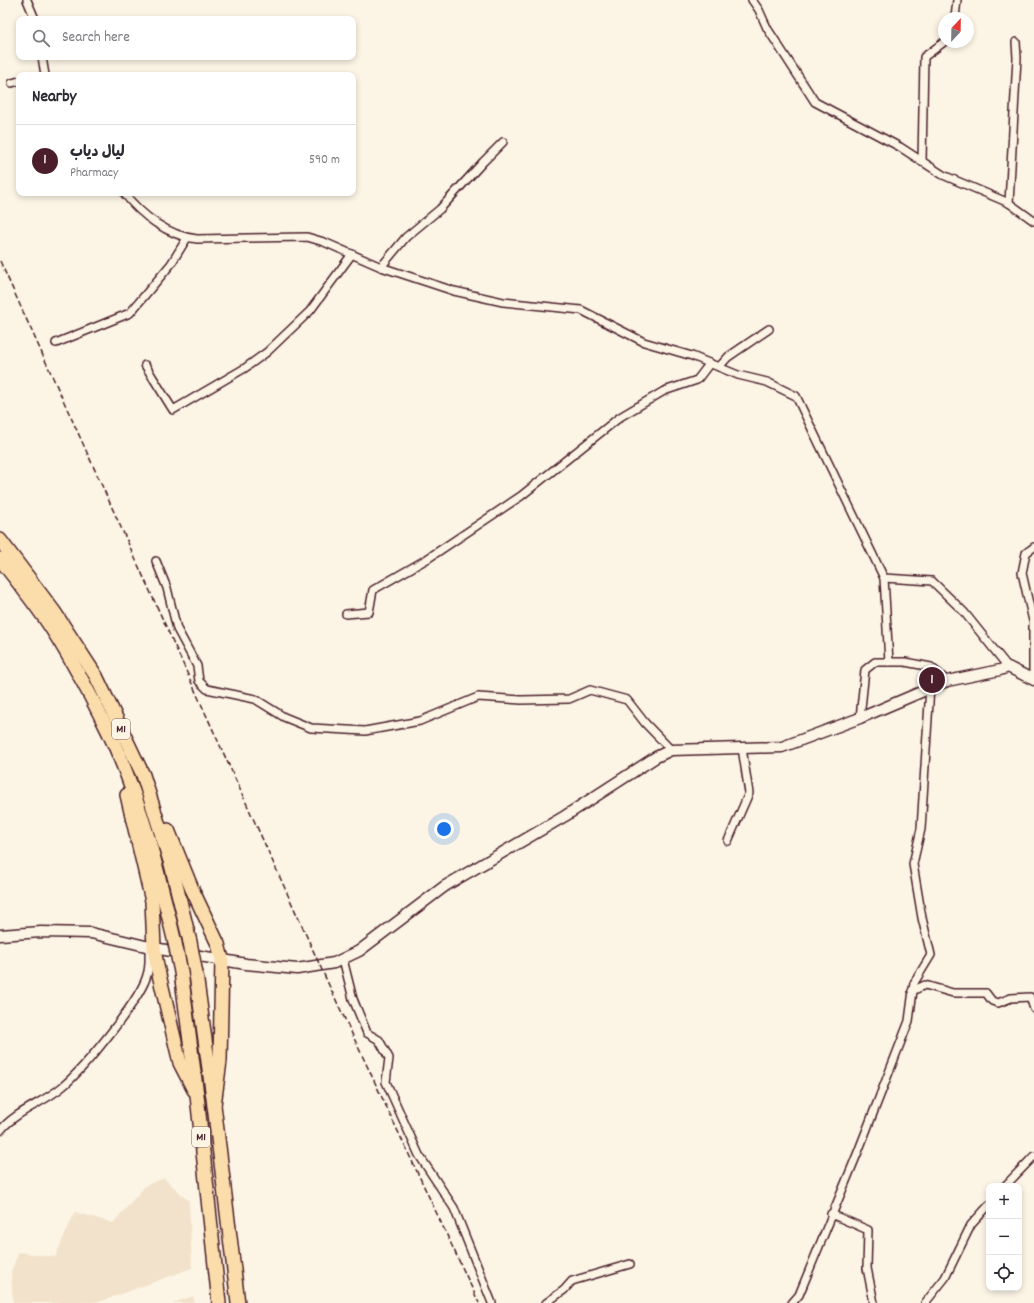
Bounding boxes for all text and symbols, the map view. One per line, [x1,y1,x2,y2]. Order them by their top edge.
north arrow [938,12,974,48]
search box [16,16,356,60]
icon: search [30,27,52,49]
text: Search here [62,27,130,49]
text: Nearby [32,86,76,110]
text: ليال دياب [70,142,125,164]
text: 1 [44,151,46,170]
text: 590 m [309,151,340,170]
text: Pharmacy [70,164,118,183]
pin: 1 [919,665,945,695]
road number: M1 [112,719,130,739]
your location [434,819,454,839]
road number: M1 [192,1127,210,1147]
map controls [986,1183,1022,1291]
button: + [986,1183,1022,1219]
button: − [986,1219,1022,1255]
button: locate [986,1255,1022,1291]

